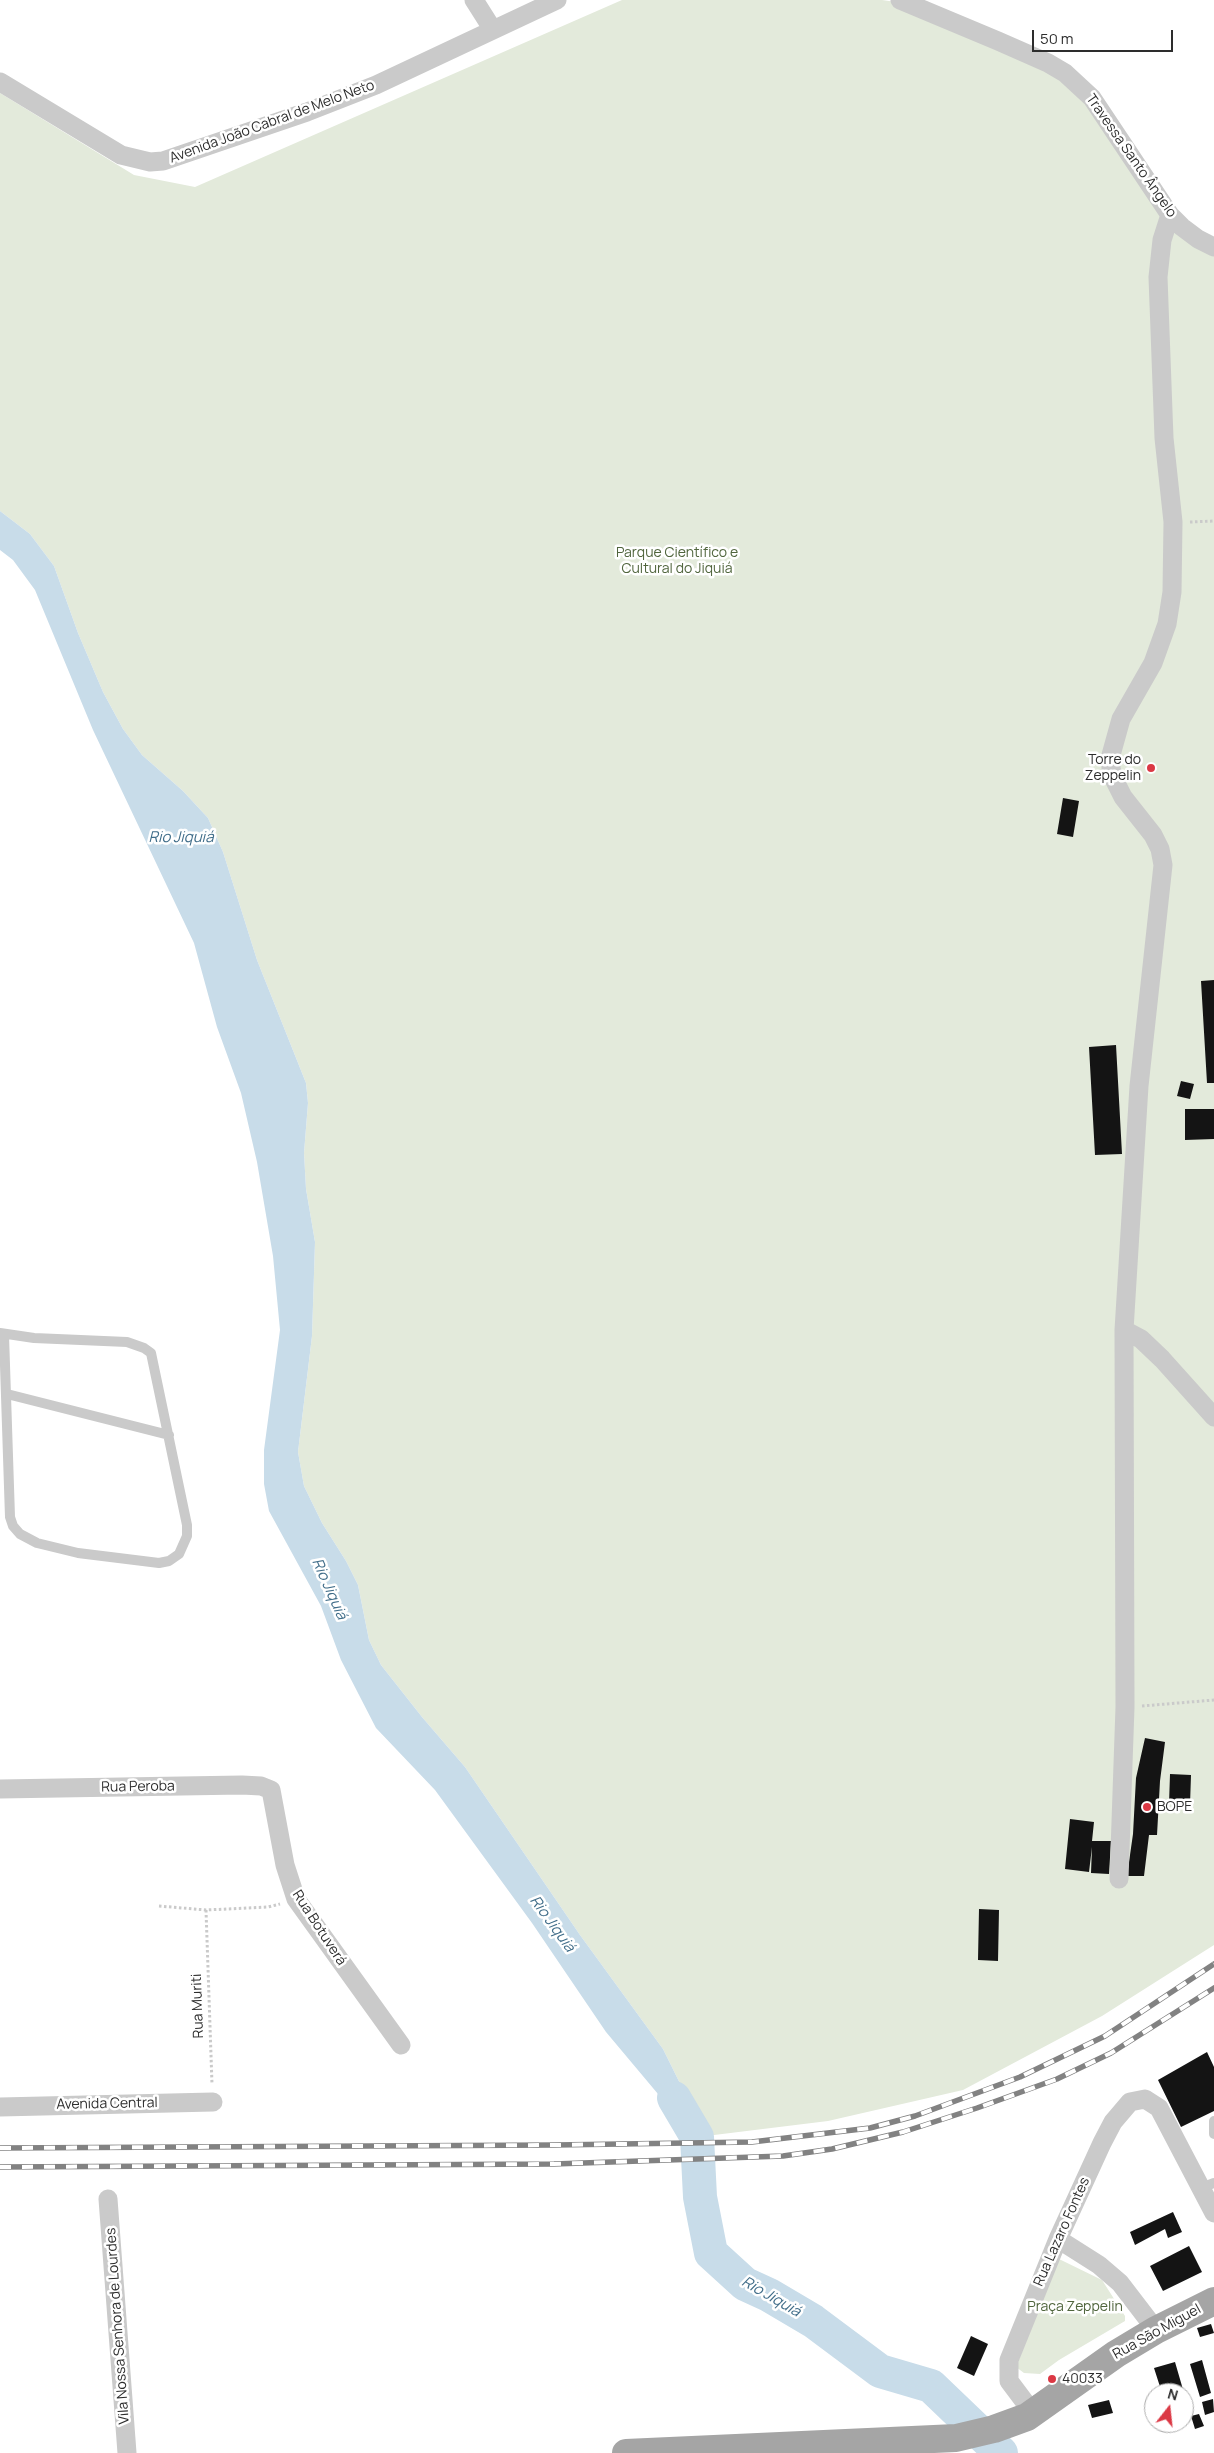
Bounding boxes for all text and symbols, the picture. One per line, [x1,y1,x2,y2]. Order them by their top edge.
scale bar [1034,20,1175,52]
text: 50 m [1040,28,1074,49]
street label: Avenida João Cabral de Melo Neto [167,77,377,167]
street label: Travessa Santo Ângelo [1082,91,1180,221]
park label: Parque Científico e Cultural do Jiquiá [616,545,738,578]
place label: Torre do Zeppelin [1085,752,1141,784]
marker: Torre do Zeppelin [1145,762,1157,774]
water label: Rio Jiquiá [149,829,213,847]
water label: Rio Jiquiá [308,1556,350,1622]
street label: Rua Peroba [101,1778,175,1796]
place label: BOPE [1157,1799,1192,1815]
marker: BOPE [1141,1801,1153,1813]
street label: Rua Botuverá [289,1887,349,1969]
water label: Rio Jiquiá [526,1892,578,1956]
street label: Rua Muriti [188,1973,208,2039]
street label: Avenida Central [56,2095,158,2113]
street label: Rua Lazaro Fontes [1030,2175,1094,2289]
street label: Vila Nossa Senhora de Lourdes [103,2227,133,2425]
water label: Rio Jiquiá [738,2273,804,2321]
park label: Praça Zeppelin [1027,2299,1123,2315]
street label: Rua São Miguel [1110,2301,1204,2363]
place label: 40033 [1062,2371,1103,2387]
marker: 40033 [1046,2373,1058,2385]
north arrow [1144,2383,1194,2433]
text: N [1166,2384,1180,2405]

